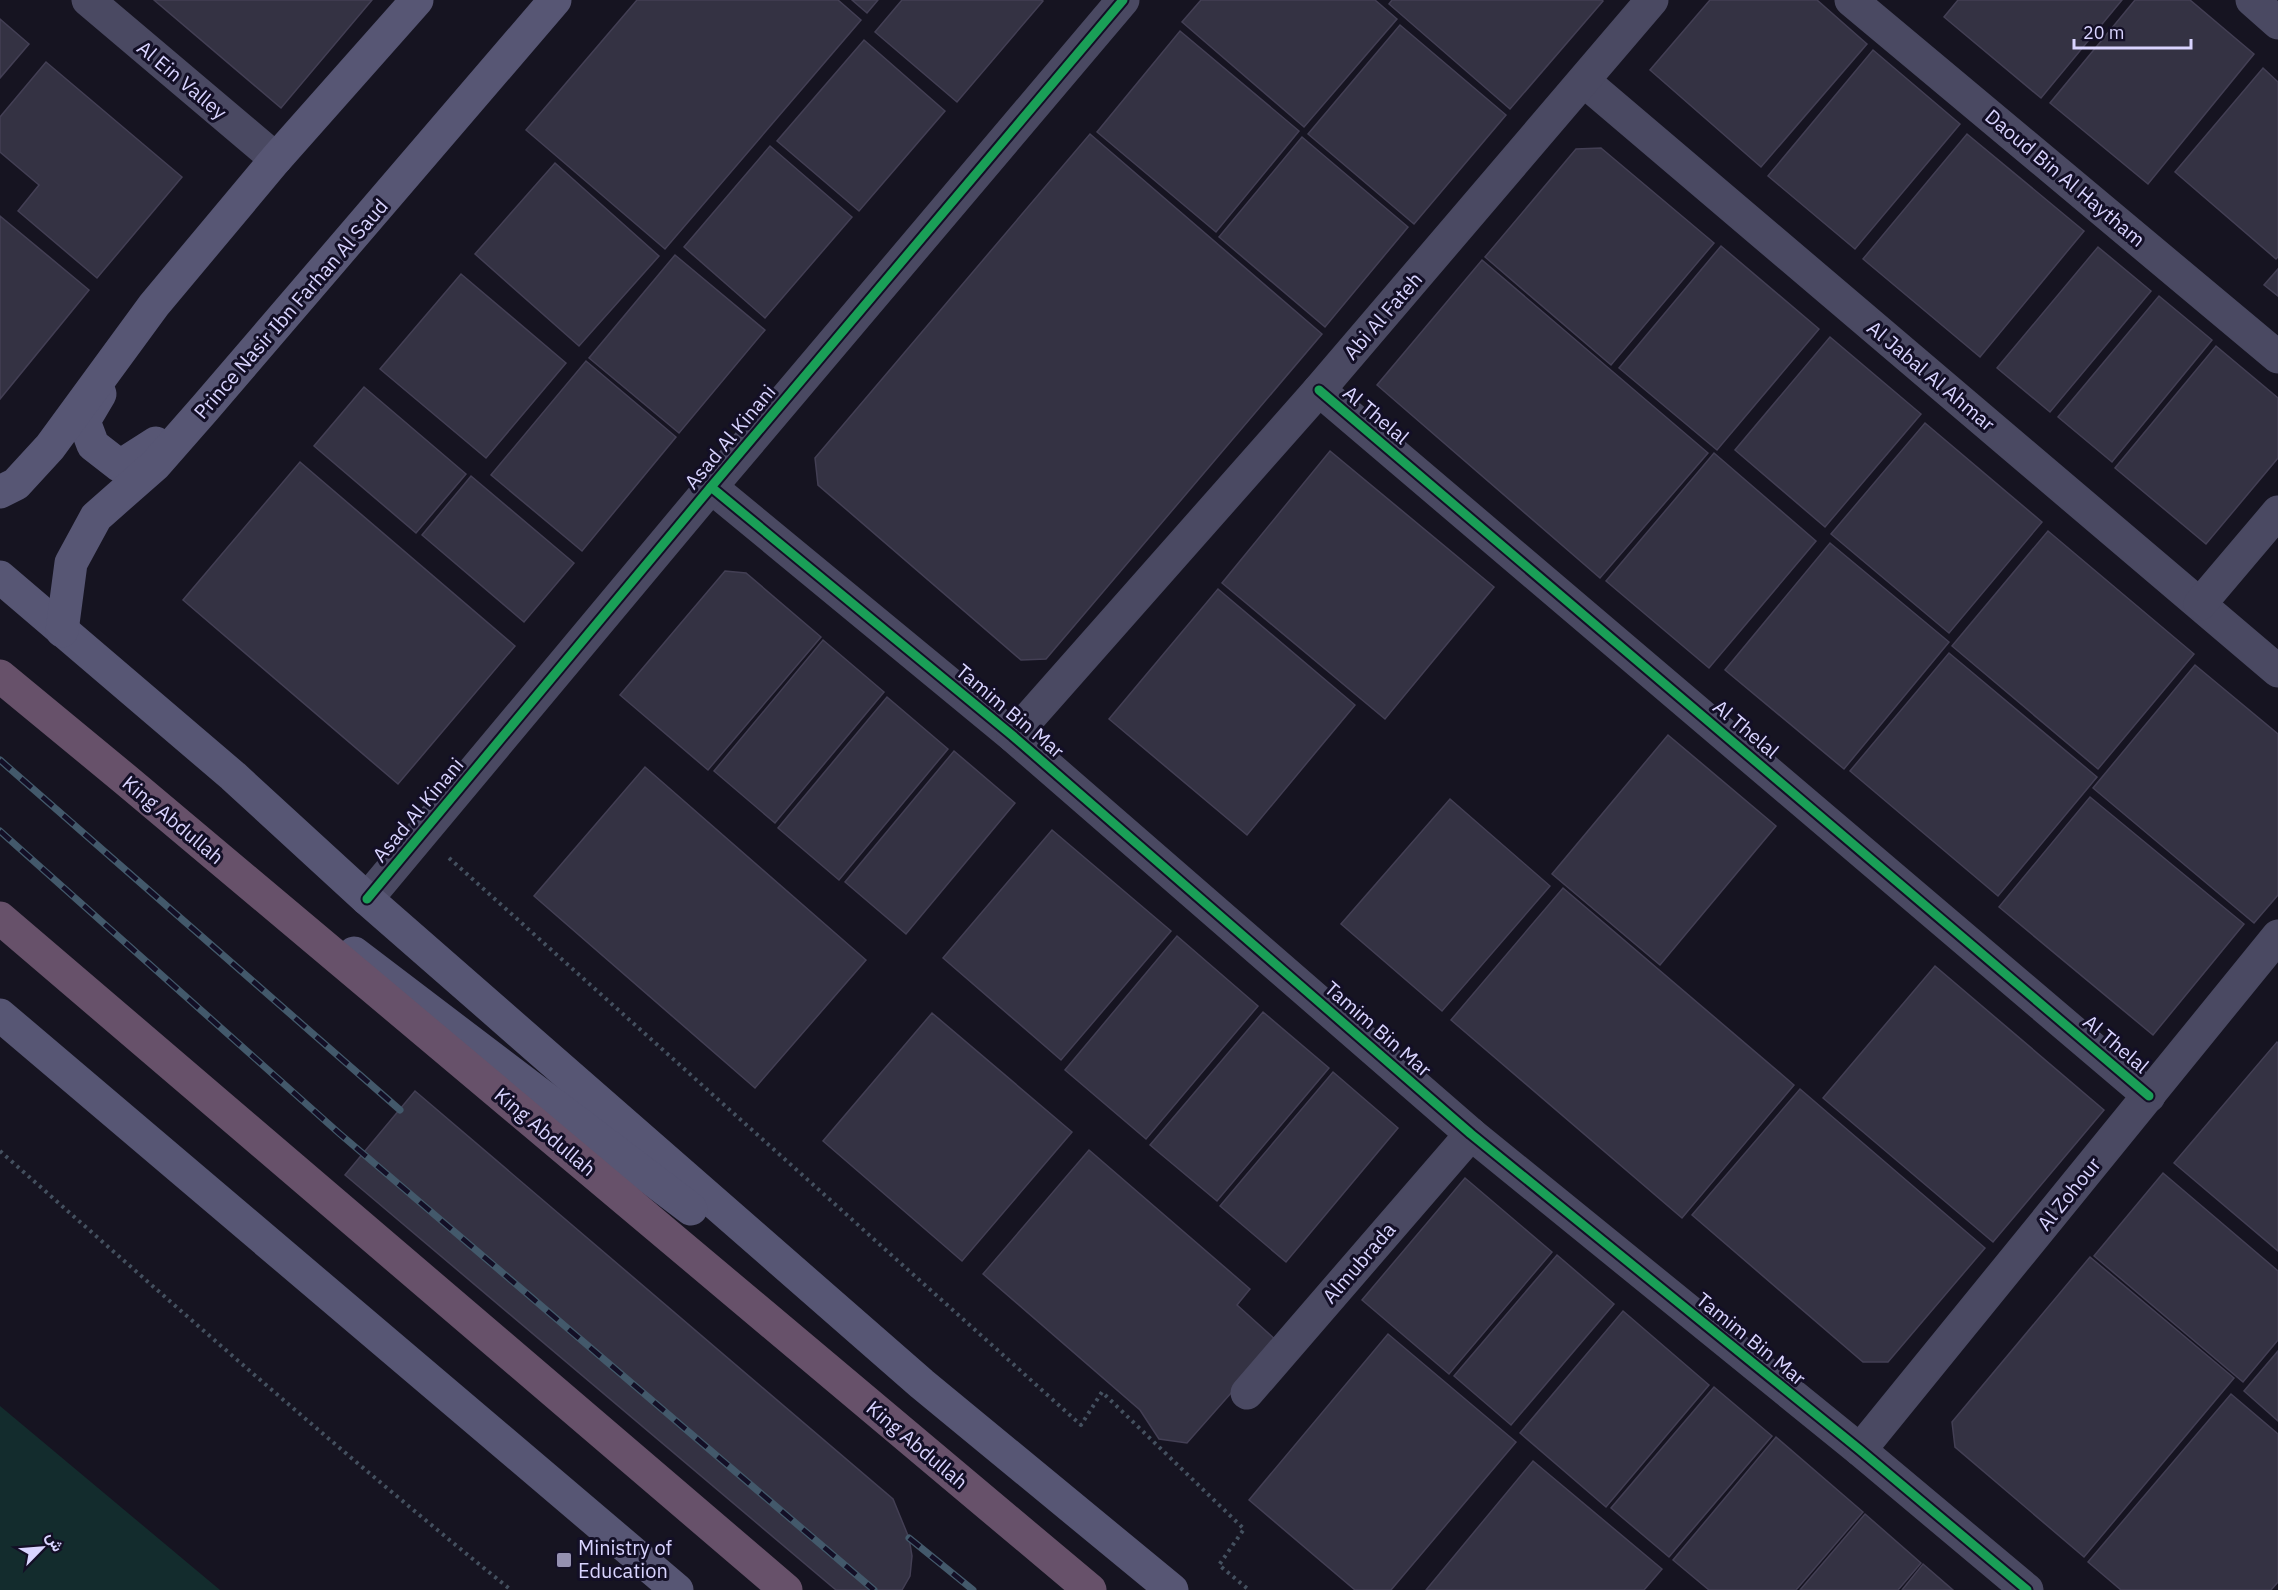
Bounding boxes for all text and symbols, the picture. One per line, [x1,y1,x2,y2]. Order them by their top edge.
scale bar [2074,12,2191,50]
text: 20 m [2083,21,2125,44]
street label: Al Ein Valley [132,34,233,125]
street label: Daoud Bin Al Haytham [1980,103,2151,253]
street label: Prince Nasir Ibn Farhan Al Saud [187,193,394,424]
street label: Abi Al Fateh [1337,266,1428,365]
street label: Al Jabal Al Ahmar [1862,314,2001,437]
street label: Asad Al Kinani [678,379,781,495]
street label: Al Thelal [1338,379,1415,450]
street label: Tamim Bin Mar [950,657,1070,764]
street label: Al Thelal [1708,693,1785,764]
street label: Asad Al Kinani [366,752,469,868]
street label: King Abdullah [117,769,230,870]
street label: Tamim Bin Mar [1319,975,1438,1083]
street label: Al Thelal [2078,1008,2155,1079]
street label: King Abdullah [489,1081,602,1182]
street label: Al Zohour [2031,1151,2106,1236]
street label: Almubrada [1316,1216,1401,1309]
street label: Tamim Bin Mar [1691,1286,1812,1391]
street label: King Abdullah [861,1394,974,1495]
north arrow [12,1518,72,1578]
text: ش [42,1529,69,1555]
place label: Ministry of Education [578,1534,673,1584]
marker: Ministry of Education [555,1551,573,1569]

